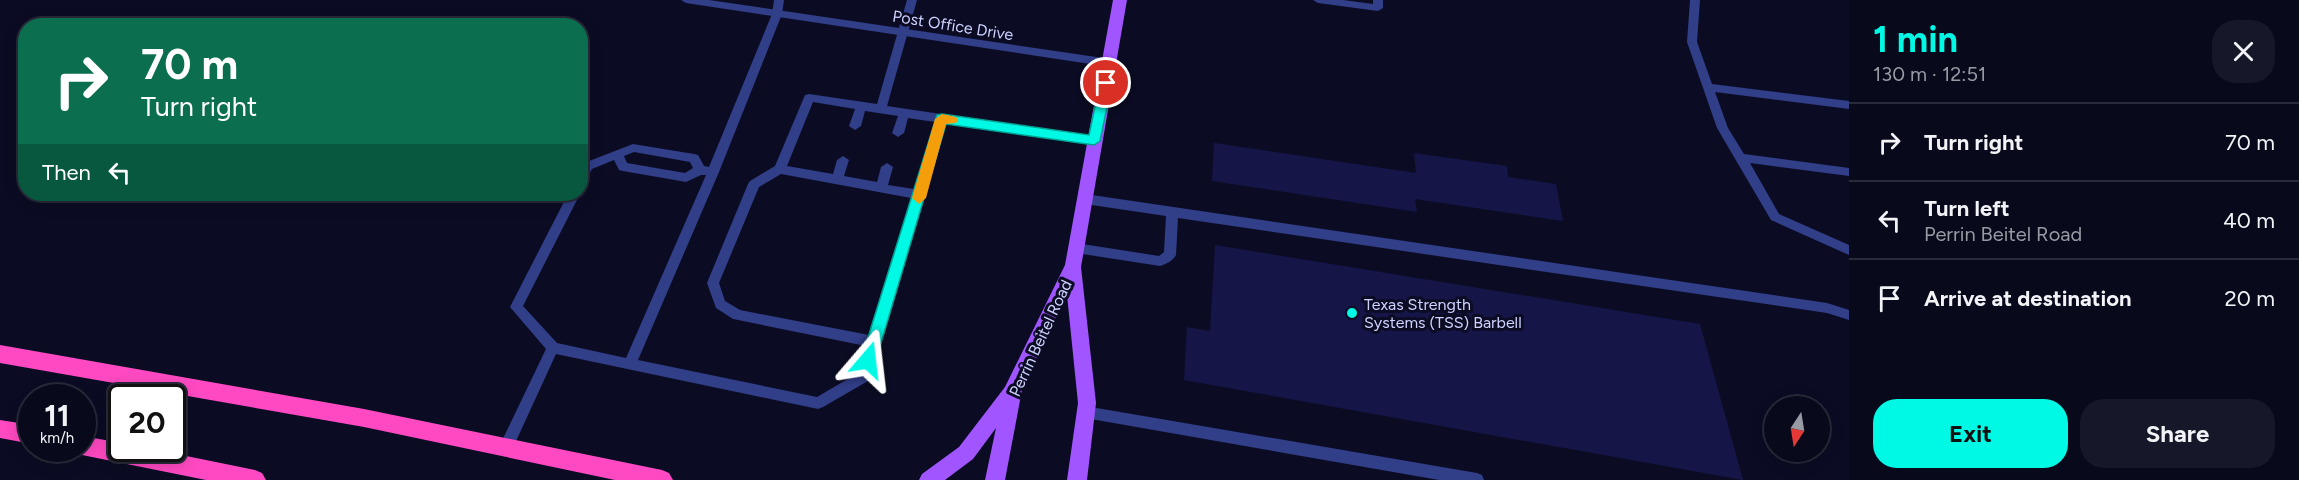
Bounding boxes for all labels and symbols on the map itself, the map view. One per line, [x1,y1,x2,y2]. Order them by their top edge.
street label: Post Office Drive [891,7,1015,44]
pin [1080,57,1131,108]
street label: Perrin Beitel Road [1005,277,1076,400]
place label: Texas Strength Systems (TSS) Barbell [1364,295,1522,332]
marker: Texas Strength Systems (TSS) Barbell [1345,306,1359,320]
position arrow [836,328,900,392]
speed limit sign: 20 [108,384,186,462]
north arrow [1764,396,1830,462]

